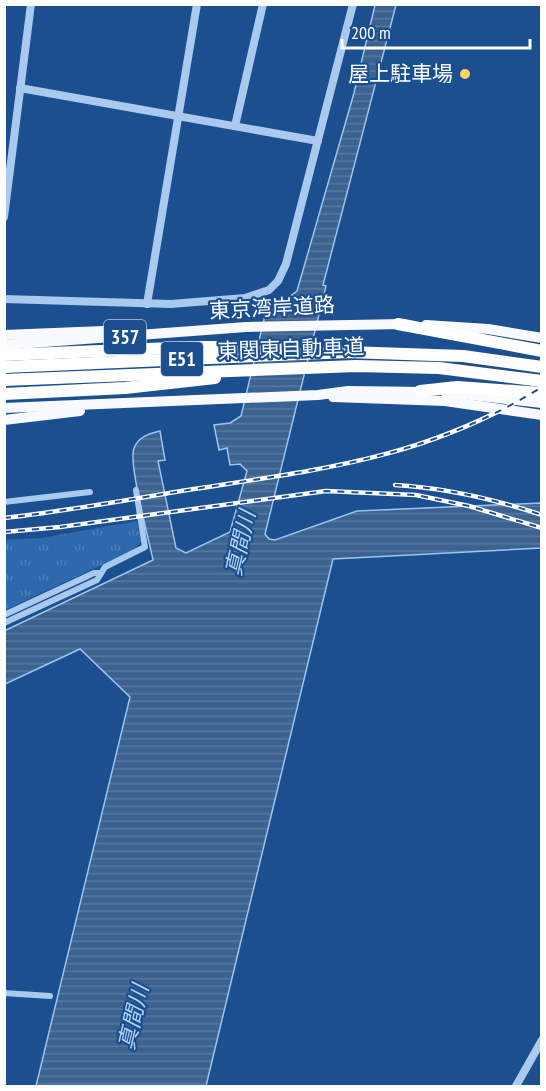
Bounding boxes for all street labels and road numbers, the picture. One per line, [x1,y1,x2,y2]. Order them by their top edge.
street label: 東京湾岸道路 [208,291,336,324]
road number: 357 [104,320,146,354]
street label: 東関東自動車道 [217,332,365,365]
road number: E51 [161,342,203,376]

